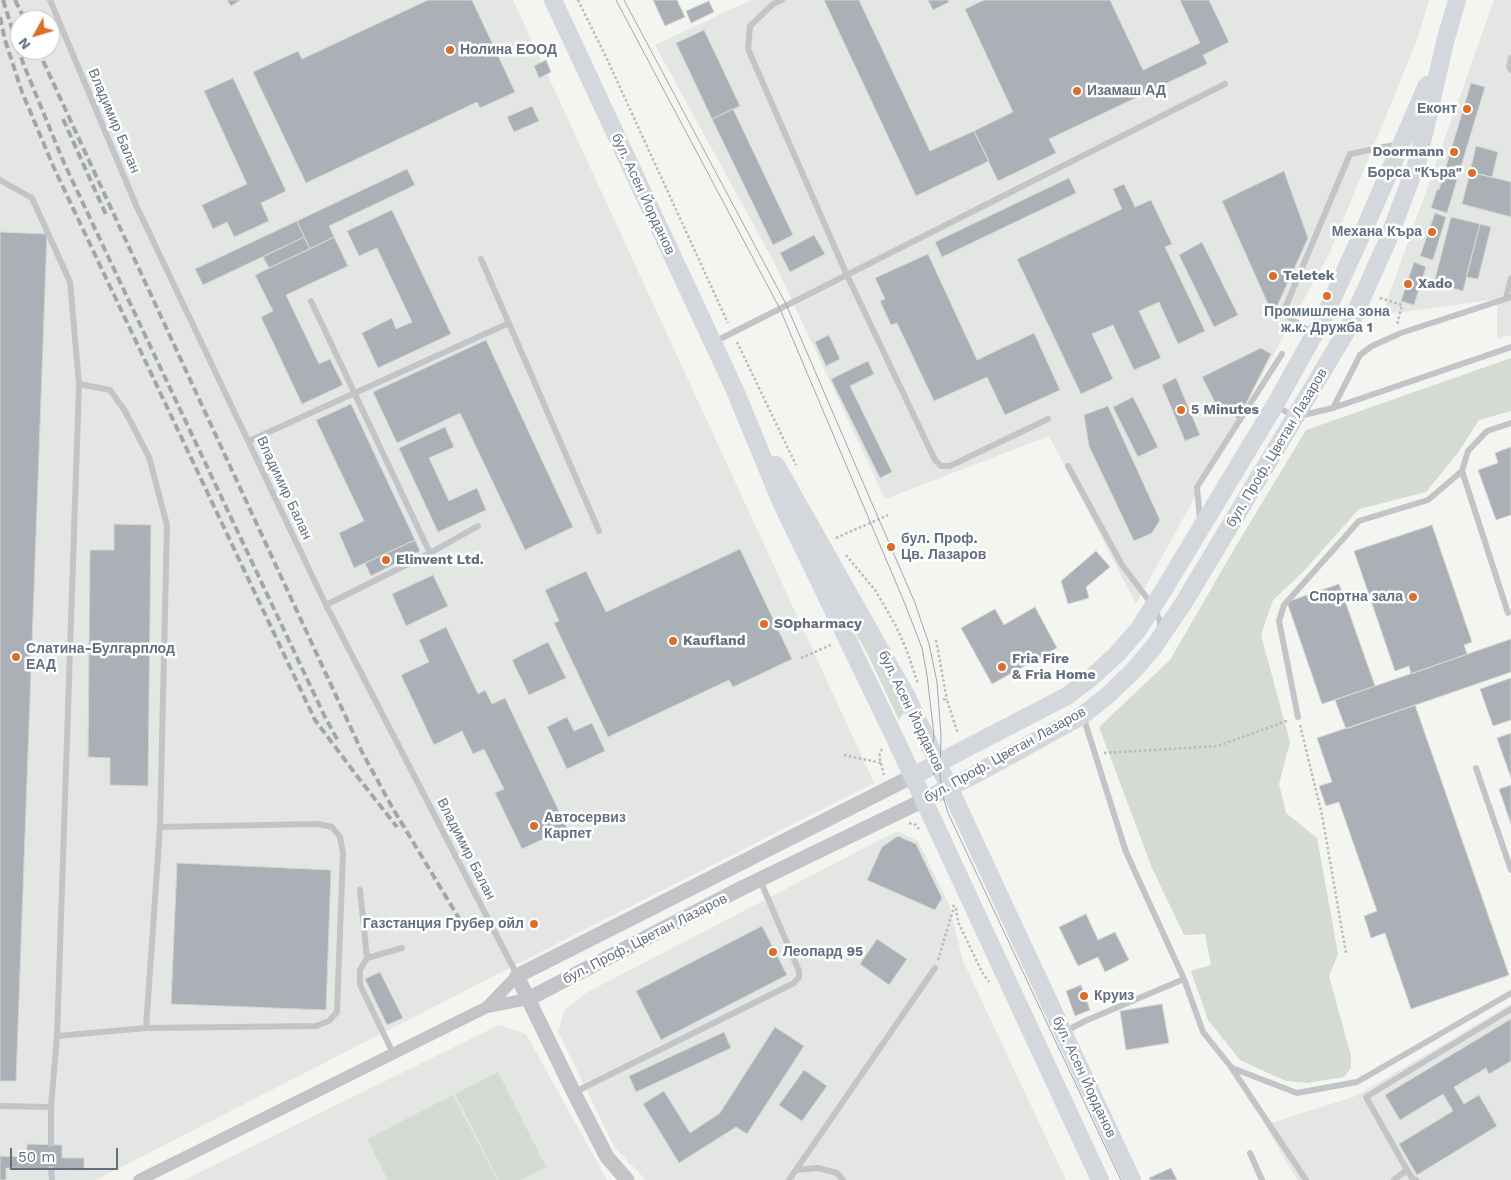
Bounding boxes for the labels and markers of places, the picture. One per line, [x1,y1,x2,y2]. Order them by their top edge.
place label: Нолина ЕООД [460,42,557,58]
marker: Нолина ЕООД [444,44,456,56]
place label: Изамаш АД [1087,83,1166,99]
marker: Изамаш АД [1071,85,1083,97]
place label: Еконт [1417,101,1457,117]
marker: Еконт [1461,103,1473,115]
place label: Doormann [1373,144,1444,160]
marker: Doormann [1448,146,1460,158]
place label: Борса "Къра" [1367,165,1462,181]
marker: Борса "Къра" [1466,167,1478,179]
place label: Механа Къра [1332,224,1422,240]
marker: Механа Къра [1426,226,1438,238]
place label: Teletek [1283,268,1334,284]
marker: Teletek [1267,270,1279,282]
place label: Xado [1418,276,1452,292]
marker: Xado [1402,278,1414,290]
marker: Промишлена зона ж.к. Дружба 1 [1321,290,1333,302]
place label: Промишлена зона ж.к. Дружба 1 [1264,304,1390,336]
place label: 5 Minutes [1191,402,1259,418]
marker: 5 Minutes [1175,404,1187,416]
place label: бул. Проф. Цв. Лазаров [901,531,986,564]
marker: бул. Проф. Цв. Лазаров [885,541,897,553]
place label: Elinvent Ltd. [396,552,484,568]
marker: Elinvent Ltd. [380,554,392,566]
place label: Спортна зала [1309,589,1403,605]
marker: Спортна зала [1407,591,1419,603]
place label: SOpharmacy [774,616,862,632]
marker: SOpharmacy [758,618,770,630]
place label: Kaufland [683,633,745,649]
marker: Kaufland [667,635,679,647]
place label: Слатина-Булгарплод ЕАД [26,641,175,674]
marker: Слатина-Булгарплод ЕАД [10,651,22,663]
place label: Fria Fire & Fria Home [1012,651,1096,684]
marker: Fria Fire & Fria Home [996,661,1008,673]
place label: Автосервиз Карпет [544,810,626,842]
marker: Автосервиз Карпет [528,820,540,832]
place label: Газстанция Грубер ойл [363,916,524,932]
marker: Газстанция Грубер ойл [528,918,540,930]
place label: Леопард 95 [783,944,863,960]
marker: Леопард 95 [767,946,779,958]
place label: Круиз [1094,988,1134,1004]
marker: Круиз [1078,990,1090,1002]

